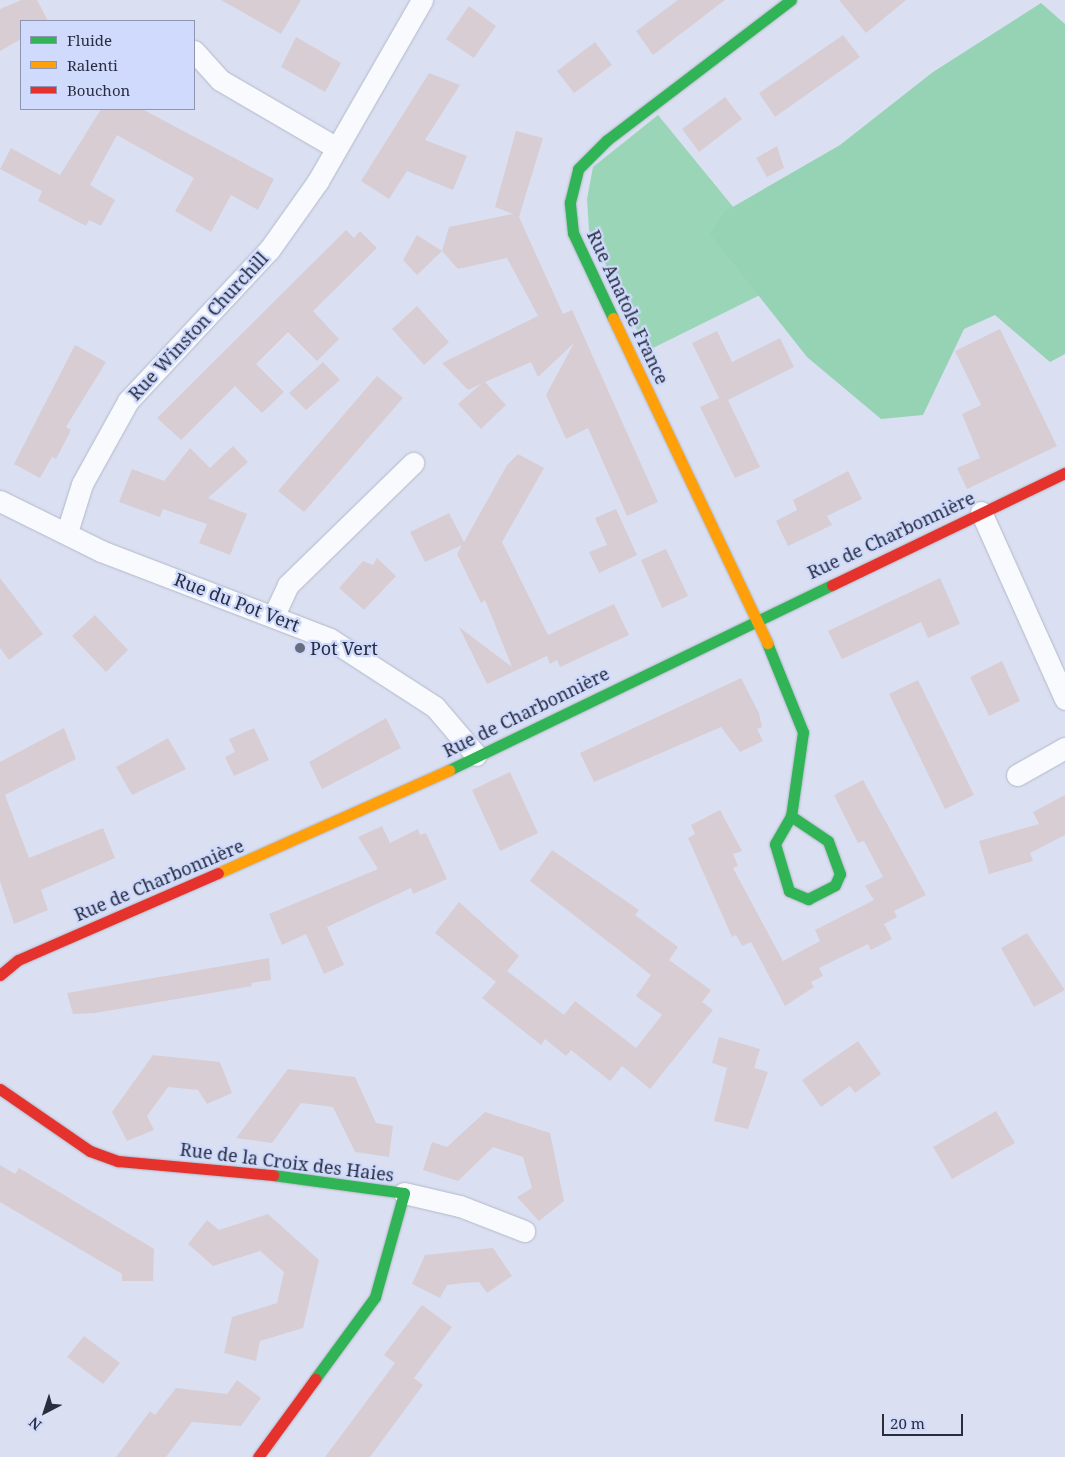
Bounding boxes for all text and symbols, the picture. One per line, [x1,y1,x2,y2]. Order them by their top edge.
legend [20,20,195,110]
text: Fluide [67,30,112,50]
text: Ralenti [67,55,118,75]
text: Bouchon [67,80,130,100]
street label: Rue Anatole France [583,227,673,387]
street label: Rue Winston Churchill [124,248,272,404]
street label: Rue de Charbonnière [804,487,978,583]
street label: Rue du Pot Vert [171,568,303,636]
place label: Pot Vert [310,637,378,659]
marker: Pot Vert [294,642,306,654]
street label: Rue de Charbonnière [439,662,613,762]
street label: Rue de Charbonnière [71,834,247,926]
street label: Rue de la Croix des Haies [179,1138,395,1186]
north arrow [20,1387,70,1437]
scale bar [885,1404,966,1436]
text: N [25,1413,45,1435]
text: 20 m [890,1413,925,1433]

